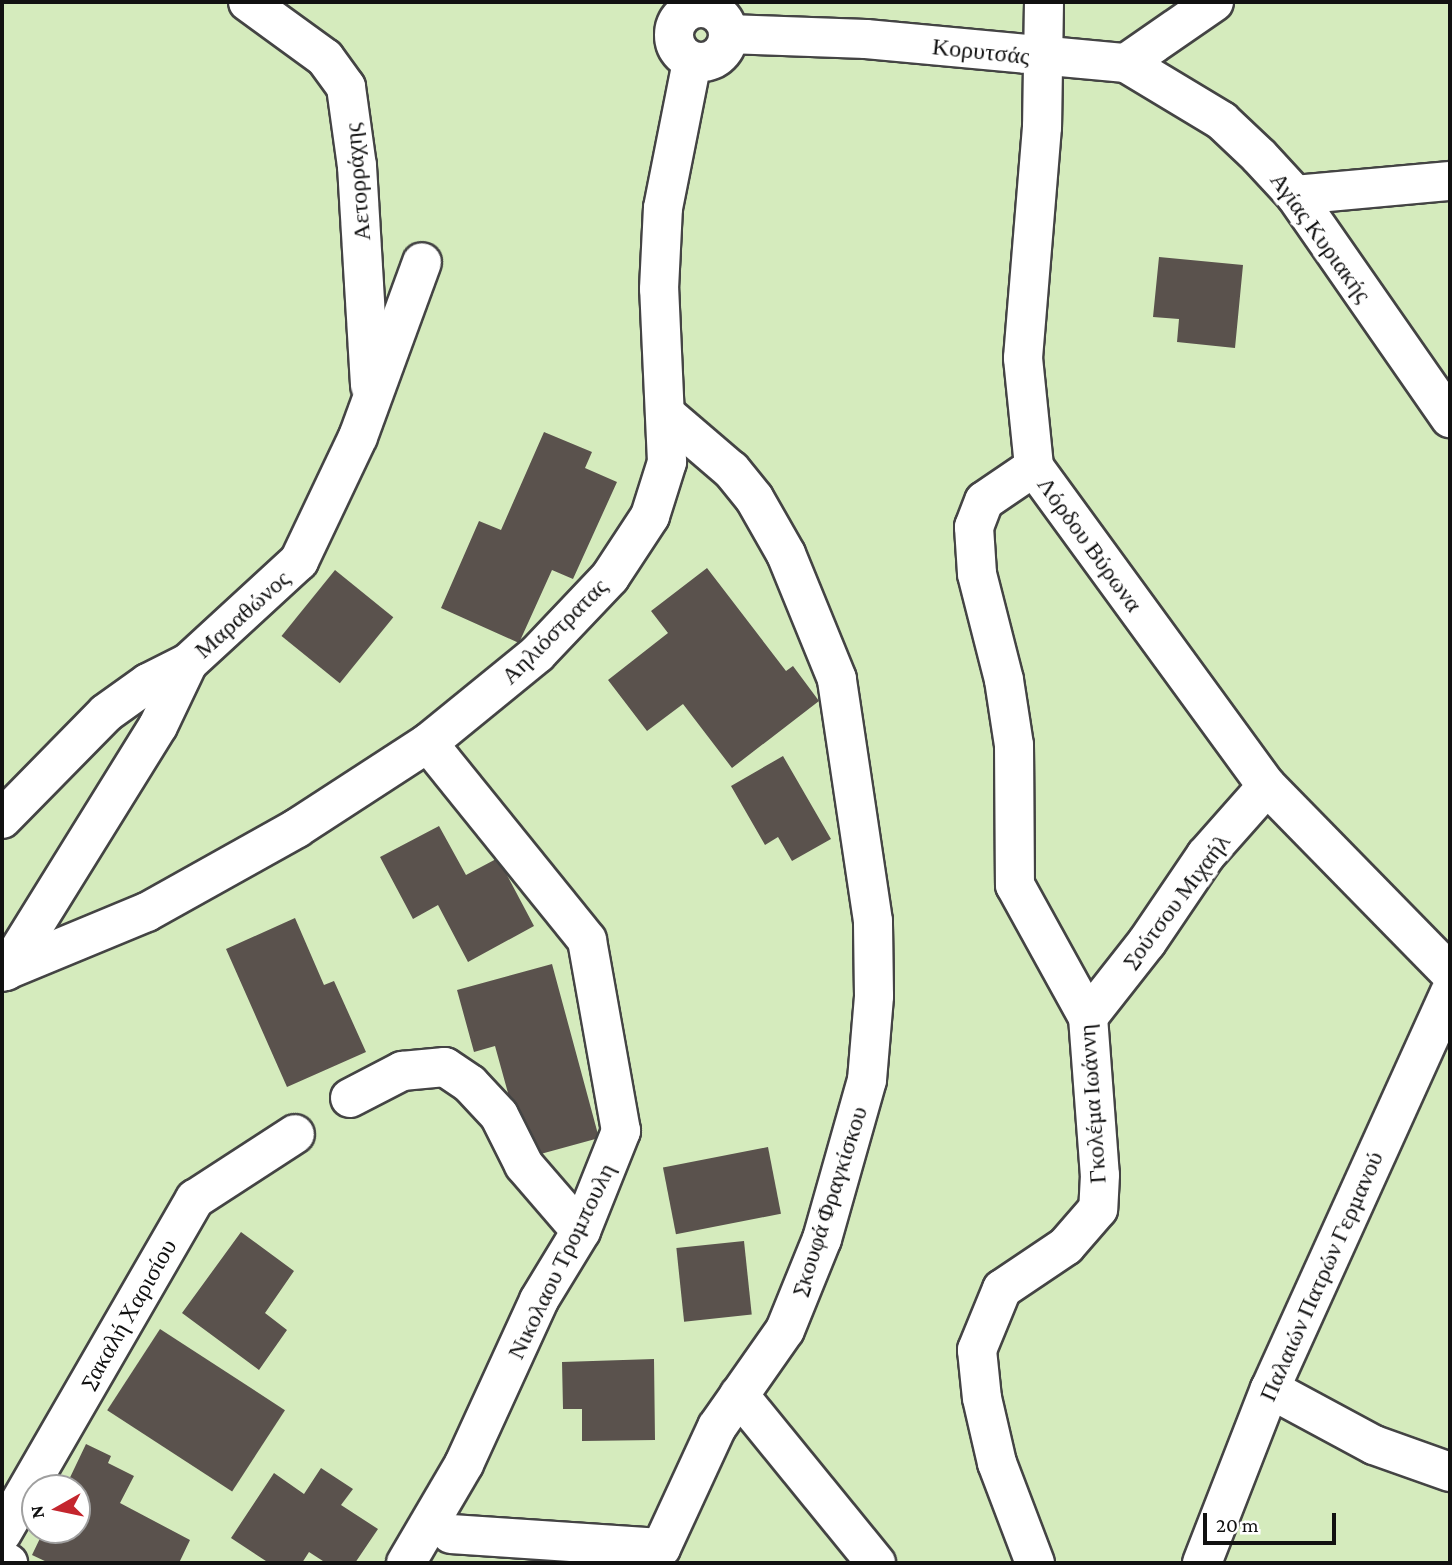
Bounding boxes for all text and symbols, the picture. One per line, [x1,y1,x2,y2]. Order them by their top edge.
street label: Κορυτσάς [931,32,1031,70]
street label: Αετορράχης [338,122,376,242]
street label: Αγίας Κυριακής [1264,166,1378,308]
street label: Λόρδου Βύρωνα [1031,471,1149,617]
street label: Μαραθώνος [188,564,296,664]
street label: Αηλιόστρατας [495,572,613,690]
street label: Σούτσου Μιχαήλ [1116,828,1236,974]
street label: Γκολέμα Ιωάννη [1072,1023,1112,1185]
street label: Σκουφά Φραγκίσκου [785,1103,873,1299]
street label: Παλαιών Πατρών Γερμανού [1253,1147,1389,1405]
street label: Νικολαου Τρομπουλη [501,1158,621,1364]
street label: Σακαλή Χαρισίου [73,1234,183,1394]
north arrow [21,1474,91,1544]
scale bar [1207,1498,1340,1542]
text: N [25,1504,48,1520]
text: 20 m [1216,1513,1259,1537]

